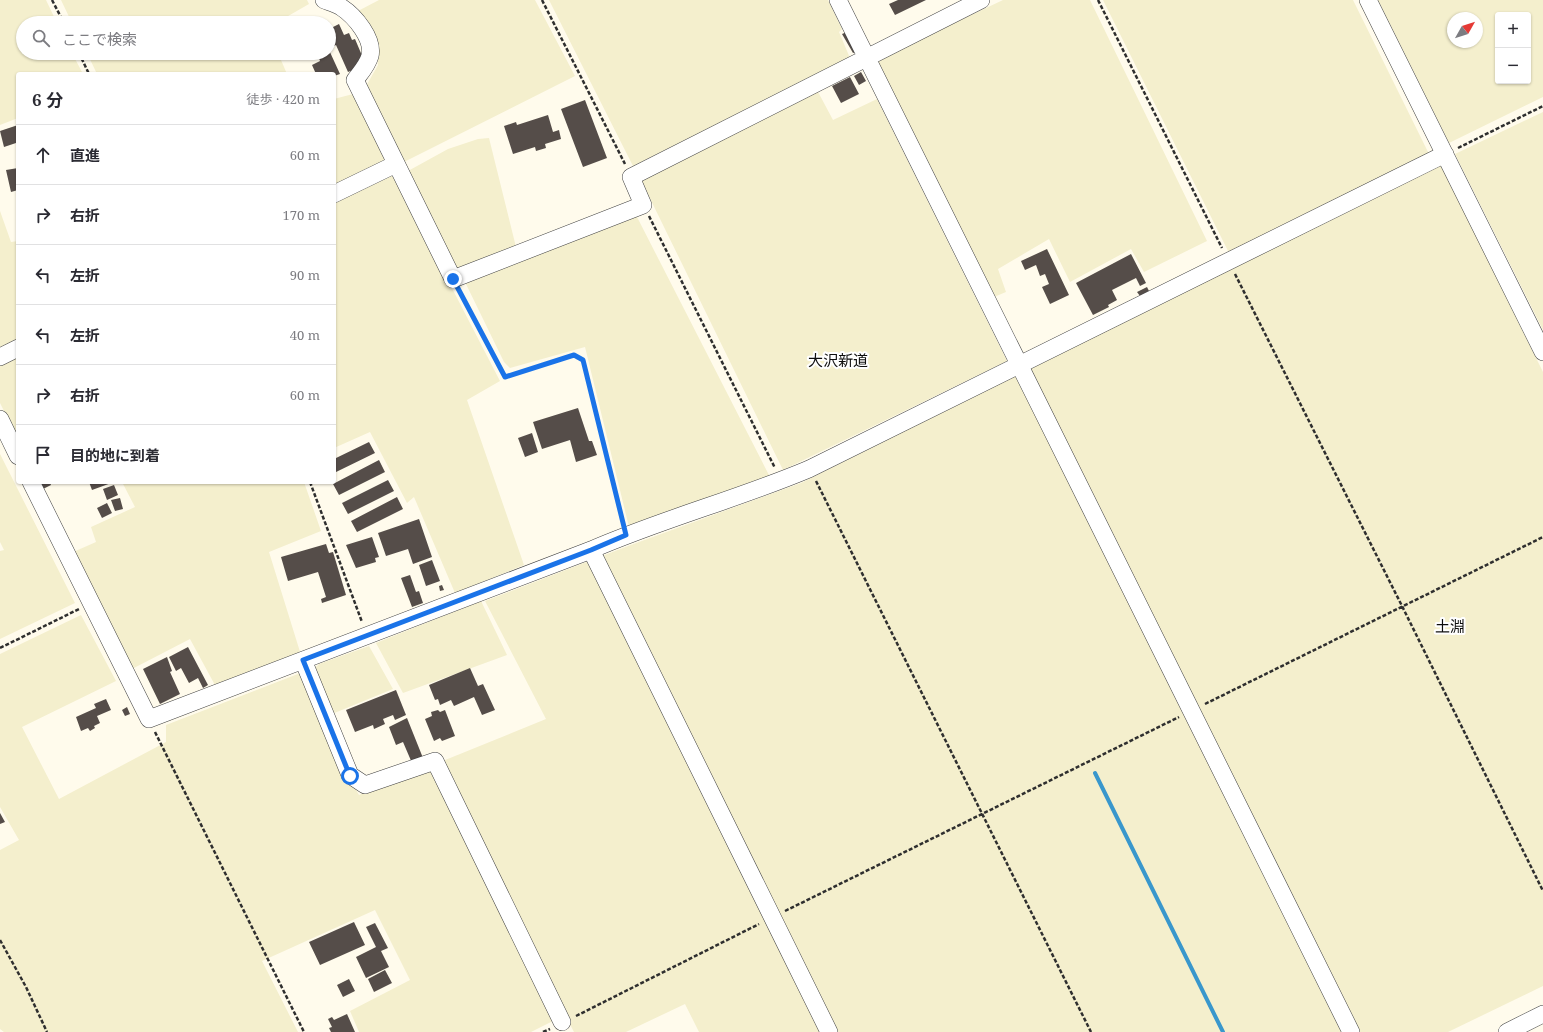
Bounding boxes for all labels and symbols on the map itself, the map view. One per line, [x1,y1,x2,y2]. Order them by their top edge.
north arrow [1447,12,1483,48]
route end [444,270,462,288]
district label: 大沢新道 [808,350,868,370]
district label: 土淵 [1435,616,1465,636]
route start [341,767,359,785]

